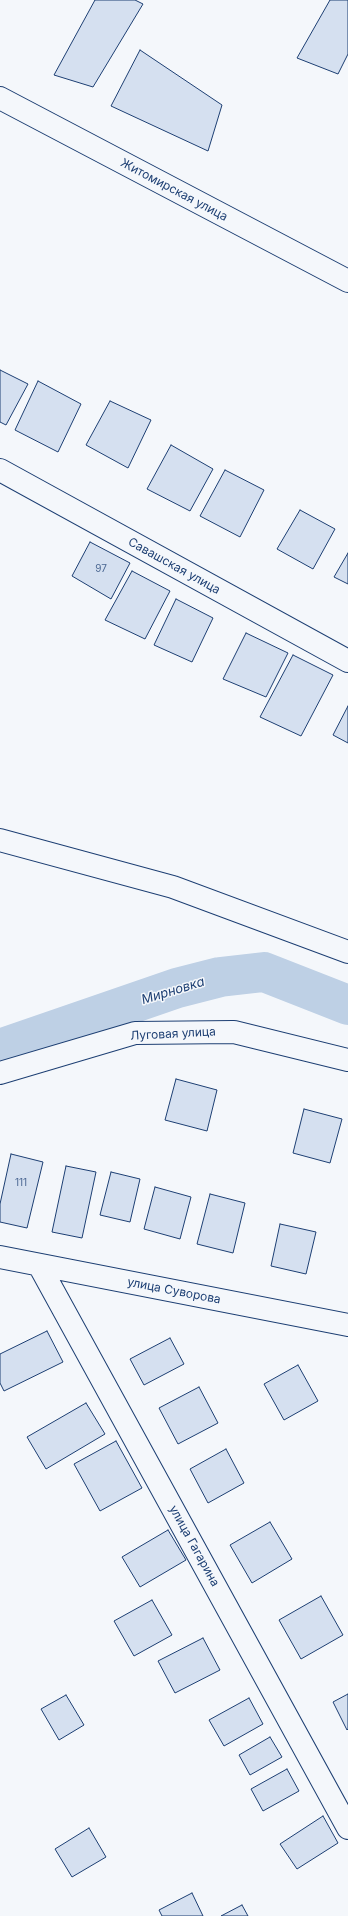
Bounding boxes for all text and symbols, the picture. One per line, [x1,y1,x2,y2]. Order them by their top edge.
street label: Житомирская улица [118,156,230,224]
street label: Савашская улица [125,535,223,597]
house number: 97 [95,563,107,575]
water label: Мирновка [140,974,206,1008]
street label: Луговая улица [130,1025,216,1043]
house number: 111 [15,1177,27,1189]
street label: улица Суворова [126,1275,222,1307]
street label: улица Гагарина [166,1503,222,1589]

